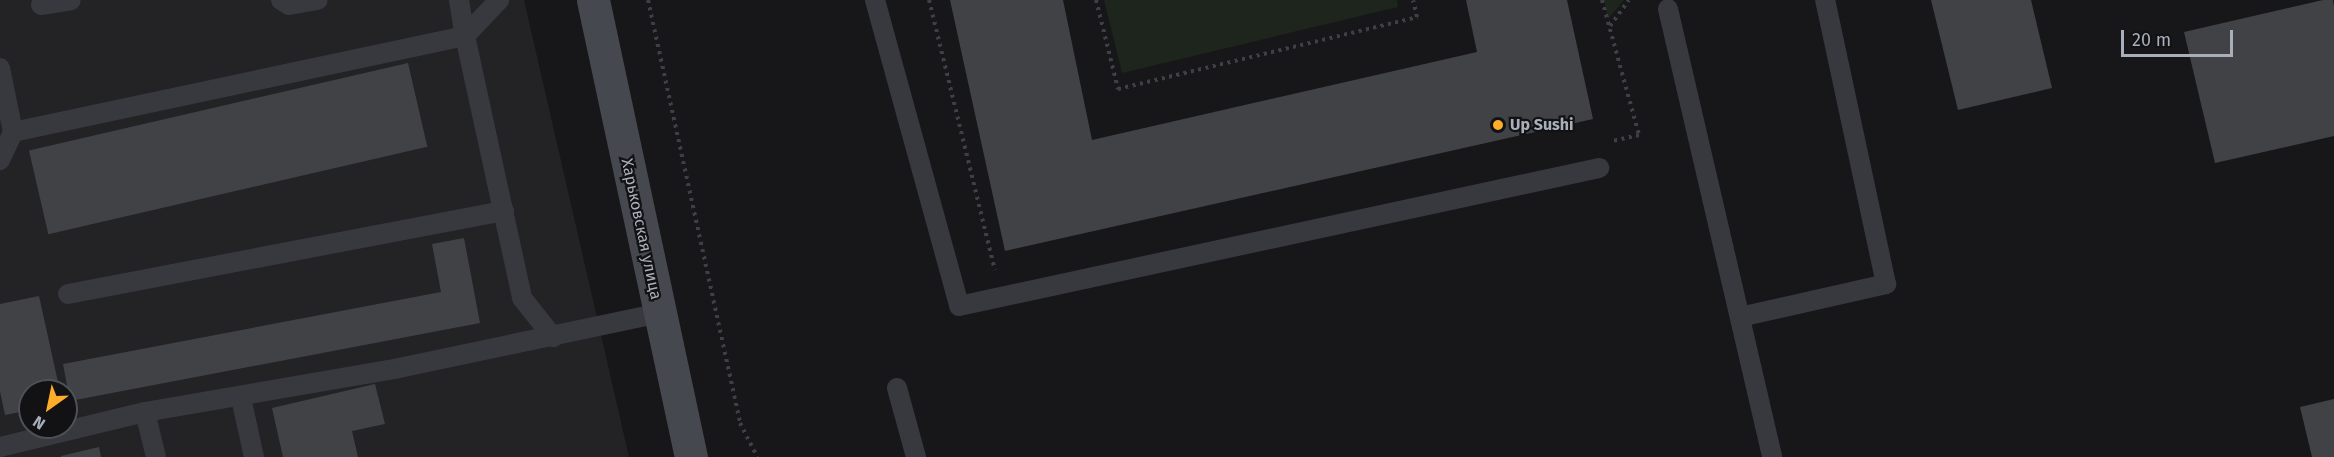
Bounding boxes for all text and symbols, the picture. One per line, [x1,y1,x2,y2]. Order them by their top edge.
scale bar [2124,18,2236,56]
text: 20 m [2132,29,2171,51]
place label: Up Sushi [1510,115,1574,135]
marker: Up Sushi [1491,118,1505,132]
street label: Харьковская улица [617,157,665,301]
north arrow [18,379,78,439]
text: N [29,412,49,434]

